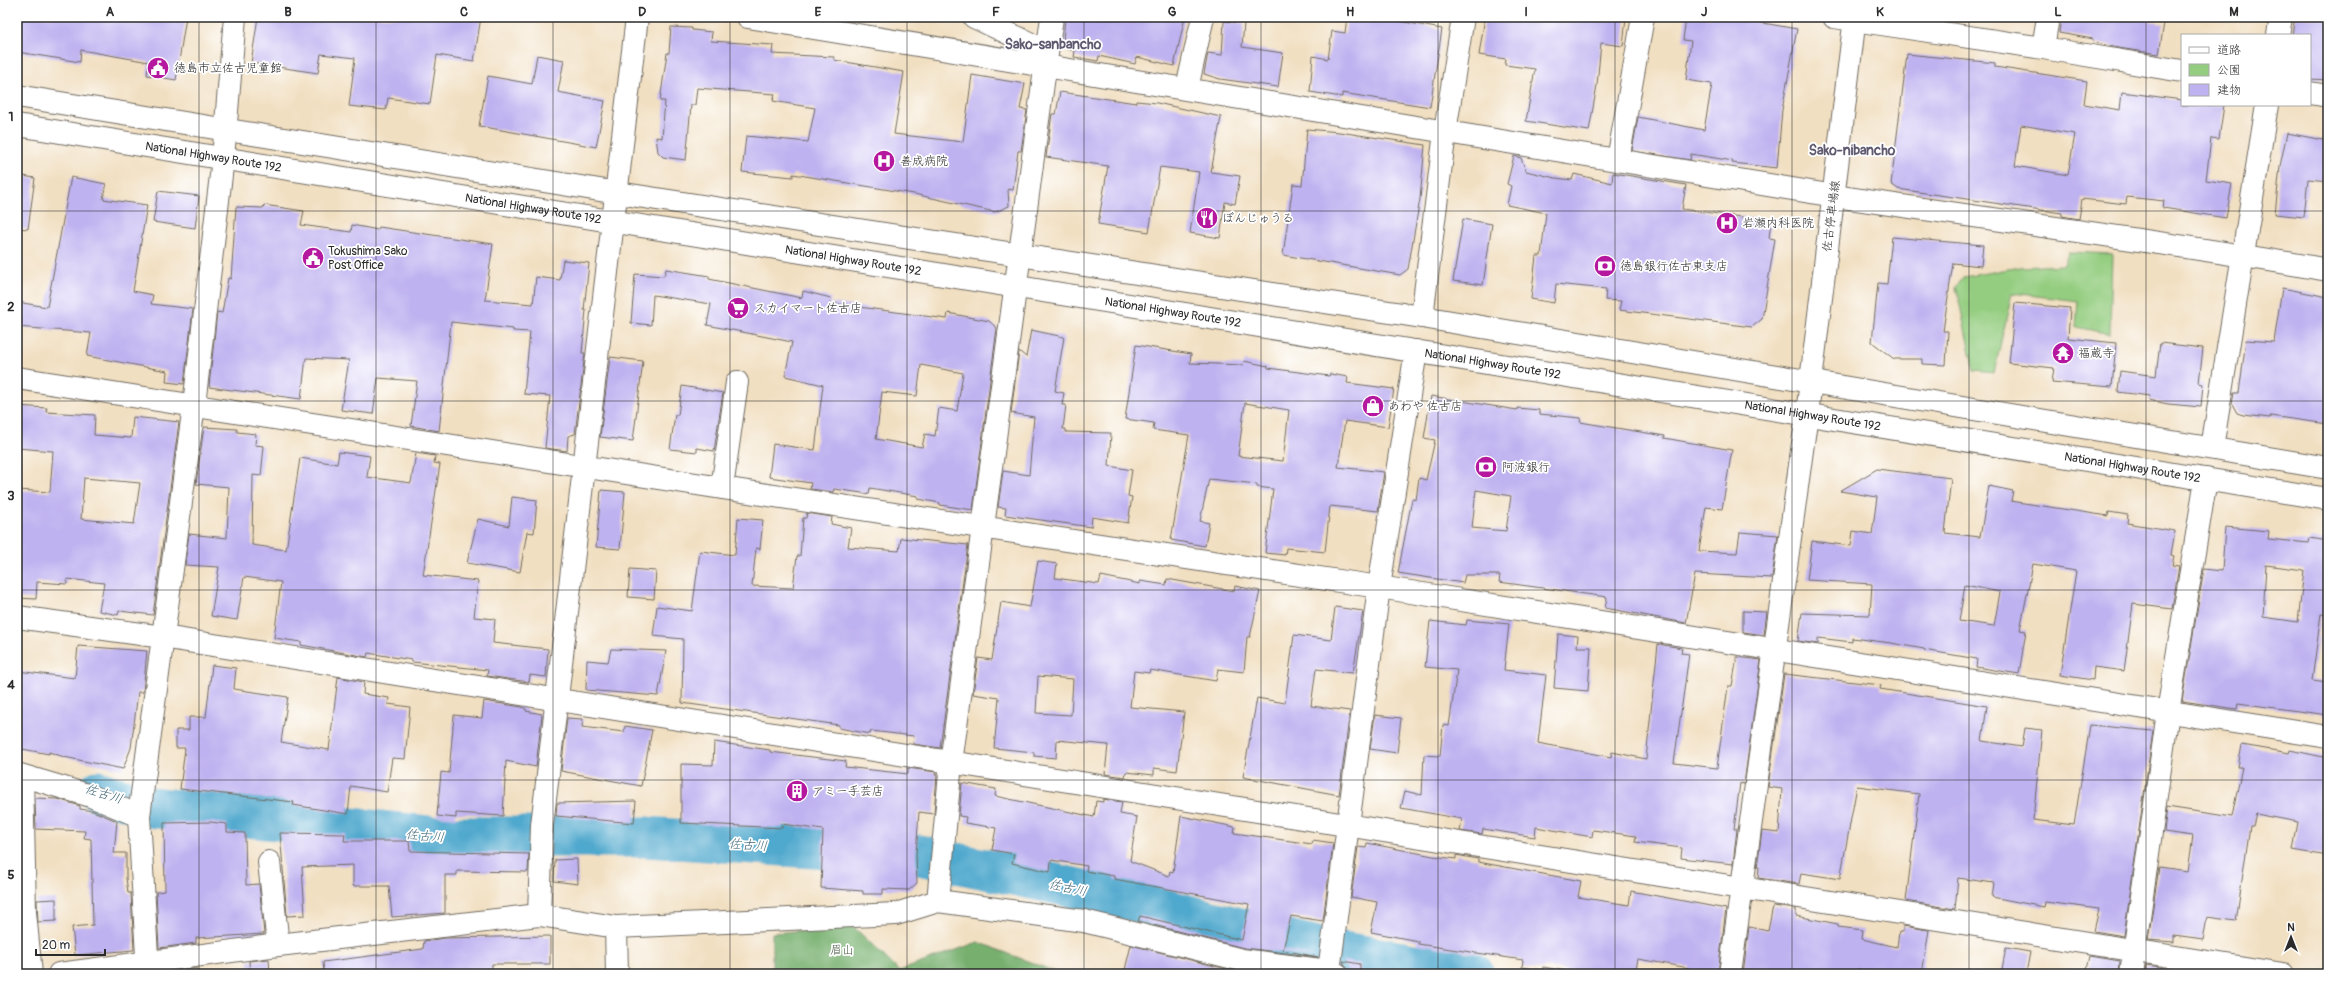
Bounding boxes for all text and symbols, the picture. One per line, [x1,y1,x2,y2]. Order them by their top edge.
text: A [106,4,115,20]
text: B [284,4,292,20]
text: C [460,4,468,20]
text: D [638,4,646,20]
text: E [815,4,822,20]
text: F [992,4,1000,20]
text: G [1168,4,1177,20]
text: H [1346,4,1354,20]
text: I [1524,4,1528,20]
text: J [1701,4,1707,20]
text: K [1876,4,1884,20]
text: L [2054,4,2062,20]
text: M [2229,4,2239,20]
legend [2181,34,2311,106]
district label: Sako-sanbancho [1005,36,1102,53]
text: 道路 [2217,43,2241,58]
public building icon: 徳島市立佐古児童館 [145,55,171,81]
place label: 徳島市立佐古児童館 [174,61,282,76]
text: 公園 [2217,63,2241,78]
text: 建物 [2217,83,2241,98]
text: 1 [8,109,14,125]
street label: National Highway Route 192 [144,139,283,176]
district label: Sako-nibancho [1809,142,1896,159]
hospital icon: 善成病院 [871,148,897,174]
place label: 善成病院 [900,154,948,169]
street label: 佐古停車場線 [1820,179,1843,253]
street label: National Highway Route 192 [464,191,603,228]
restaurant icon: ぼんじゅうる [1194,205,1220,231]
hospital icon: 岩瀬内科医院 [1714,210,1740,236]
place label: ぼんじゅうる [1222,211,1294,226]
place label: 岩瀬内科医院 [1742,216,1814,231]
street label: National Highway Route 192 [784,242,923,279]
place label: Tokushima Sako Post Office [328,244,408,273]
public building icon: Tokushima Sako Post Office [300,245,326,271]
bank icon: 徳島銀行佐古東支店 [1592,253,1618,279]
place label: 徳島銀行佐古東支店 [1620,259,1728,274]
street label: National Highway Route 192 [1104,294,1242,331]
supermarket icon: スカイマート佐古店 [725,295,751,321]
text: 2 [7,299,15,315]
place label: スカイマート佐古店 [754,301,862,316]
temple icon: 福蔵寺 [2050,340,2076,366]
street label: National Highway Route 192 [1423,346,1562,383]
place label: 福蔵寺 [2078,346,2114,361]
shop icon: あわや 佐古店 [1360,393,1386,419]
street label: National Highway Route 192 [1743,398,1882,435]
place label: あわや 佐古店 [1388,399,1463,414]
street label: National Highway Route 192 [2063,449,2202,486]
bank icon: 阿波銀行 [1473,454,1499,480]
place label: 阿波銀行 [1502,460,1550,475]
text: 3 [7,488,15,504]
text: 4 [7,677,15,693]
building icon: アミー手芸店 [784,778,810,804]
water label: 佐古川 [83,781,125,807]
place label: アミー手芸店 [812,784,884,799]
water label: 佐古川 [405,826,445,846]
water label: 佐古川 [728,836,768,854]
text: 5 [7,867,15,883]
water label: 佐古川 [1047,876,1089,900]
north arrow [2271,917,2311,957]
text: N [2287,921,2295,934]
scale bar [36,931,105,957]
text: 20 m [42,938,71,953]
park label: 眉山 [830,943,854,958]

